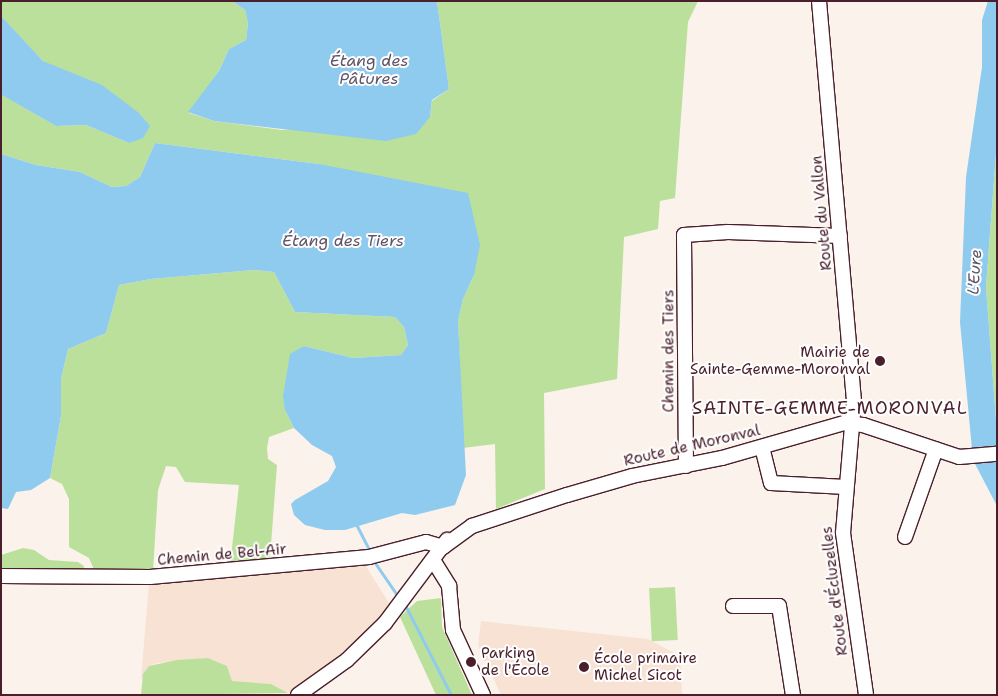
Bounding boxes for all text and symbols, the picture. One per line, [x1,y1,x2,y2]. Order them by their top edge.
water label: Étang des Pâtures [330,51,408,89]
street label: Route du Vallon [808,155,836,271]
water label: Étang des Tiers [282,231,404,251]
water label: L'Eure [964,249,986,295]
street label: Chemin des Tiers [660,290,678,412]
place label: Mairie de Sainte-Gemme-Moronval [690,343,870,378]
marker: Mairie de Sainte-Gemme-Moronval [874,355,886,367]
district label: SAINTE-GEMME-MORONVAL [690,397,970,419]
street label: Route de Moronval [622,422,762,470]
street label: Route d'Écluzelles [818,525,852,657]
street label: Chemin de Bel-Air [157,540,287,570]
place label: Parking de l'École [481,644,549,679]
place label: École primaire Michel Sicot [594,649,697,684]
marker: Parking de l'École [465,656,477,668]
marker: École primaire Michel Sicot [578,661,590,673]

